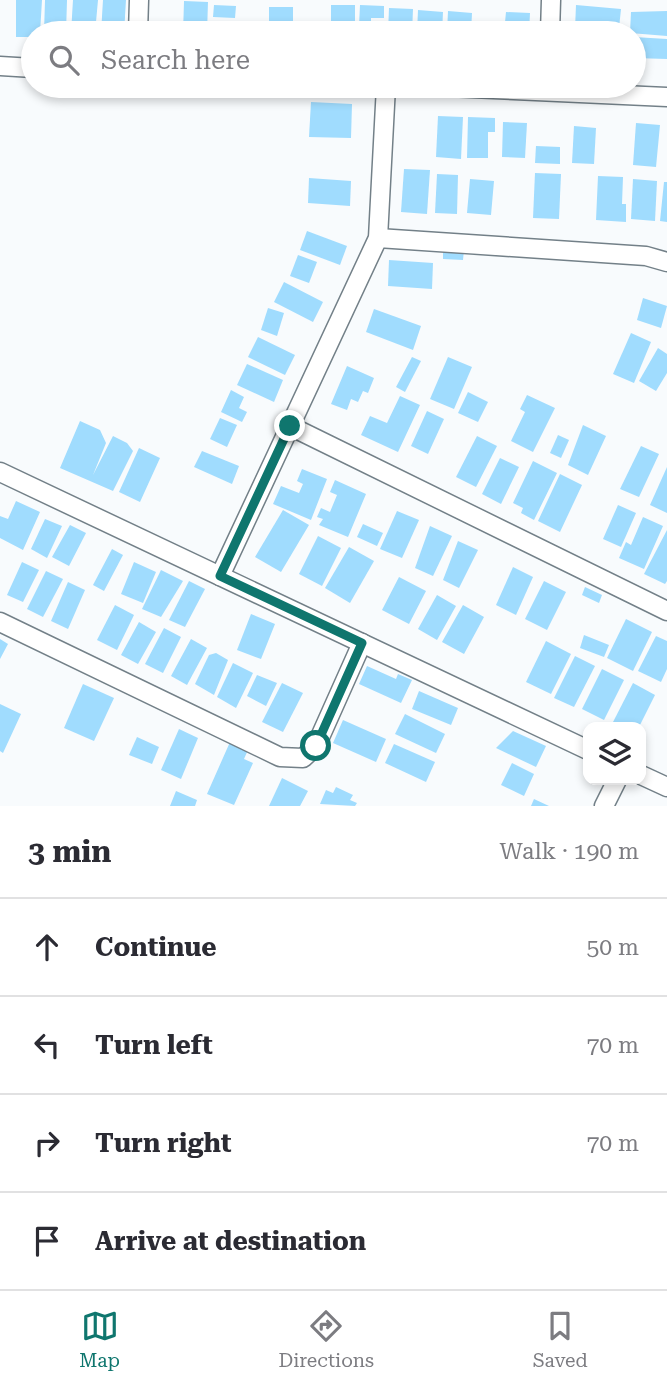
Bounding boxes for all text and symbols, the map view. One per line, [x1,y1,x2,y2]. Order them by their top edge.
search box [21,21,646,98]
icon: search [45,41,83,79]
text: Search here [101,45,250,75]
route end [274,410,305,441]
map controls [583,722,646,785]
button: layers [583,722,646,785]
route start [300,730,331,761]
text: 3 min [28,834,111,869]
text: Walk · 190 m [500,838,639,865]
icon: ahead [28,928,66,966]
text: Continue [95,932,217,962]
text: 50 m [586,934,639,961]
icon: left [28,1026,66,1064]
text: Turn left [95,1030,213,1060]
text: 70 m [586,1032,639,1059]
icon: right [28,1124,66,1162]
text: Turn right [95,1128,231,1158]
text: 70 m [586,1130,639,1157]
icon: arrive [28,1222,66,1260]
text: Arrive at destination [95,1226,366,1256]
tab: Map [79,1307,120,1372]
tab: Directions [278,1307,374,1372]
tab: Saved [533,1307,588,1372]

